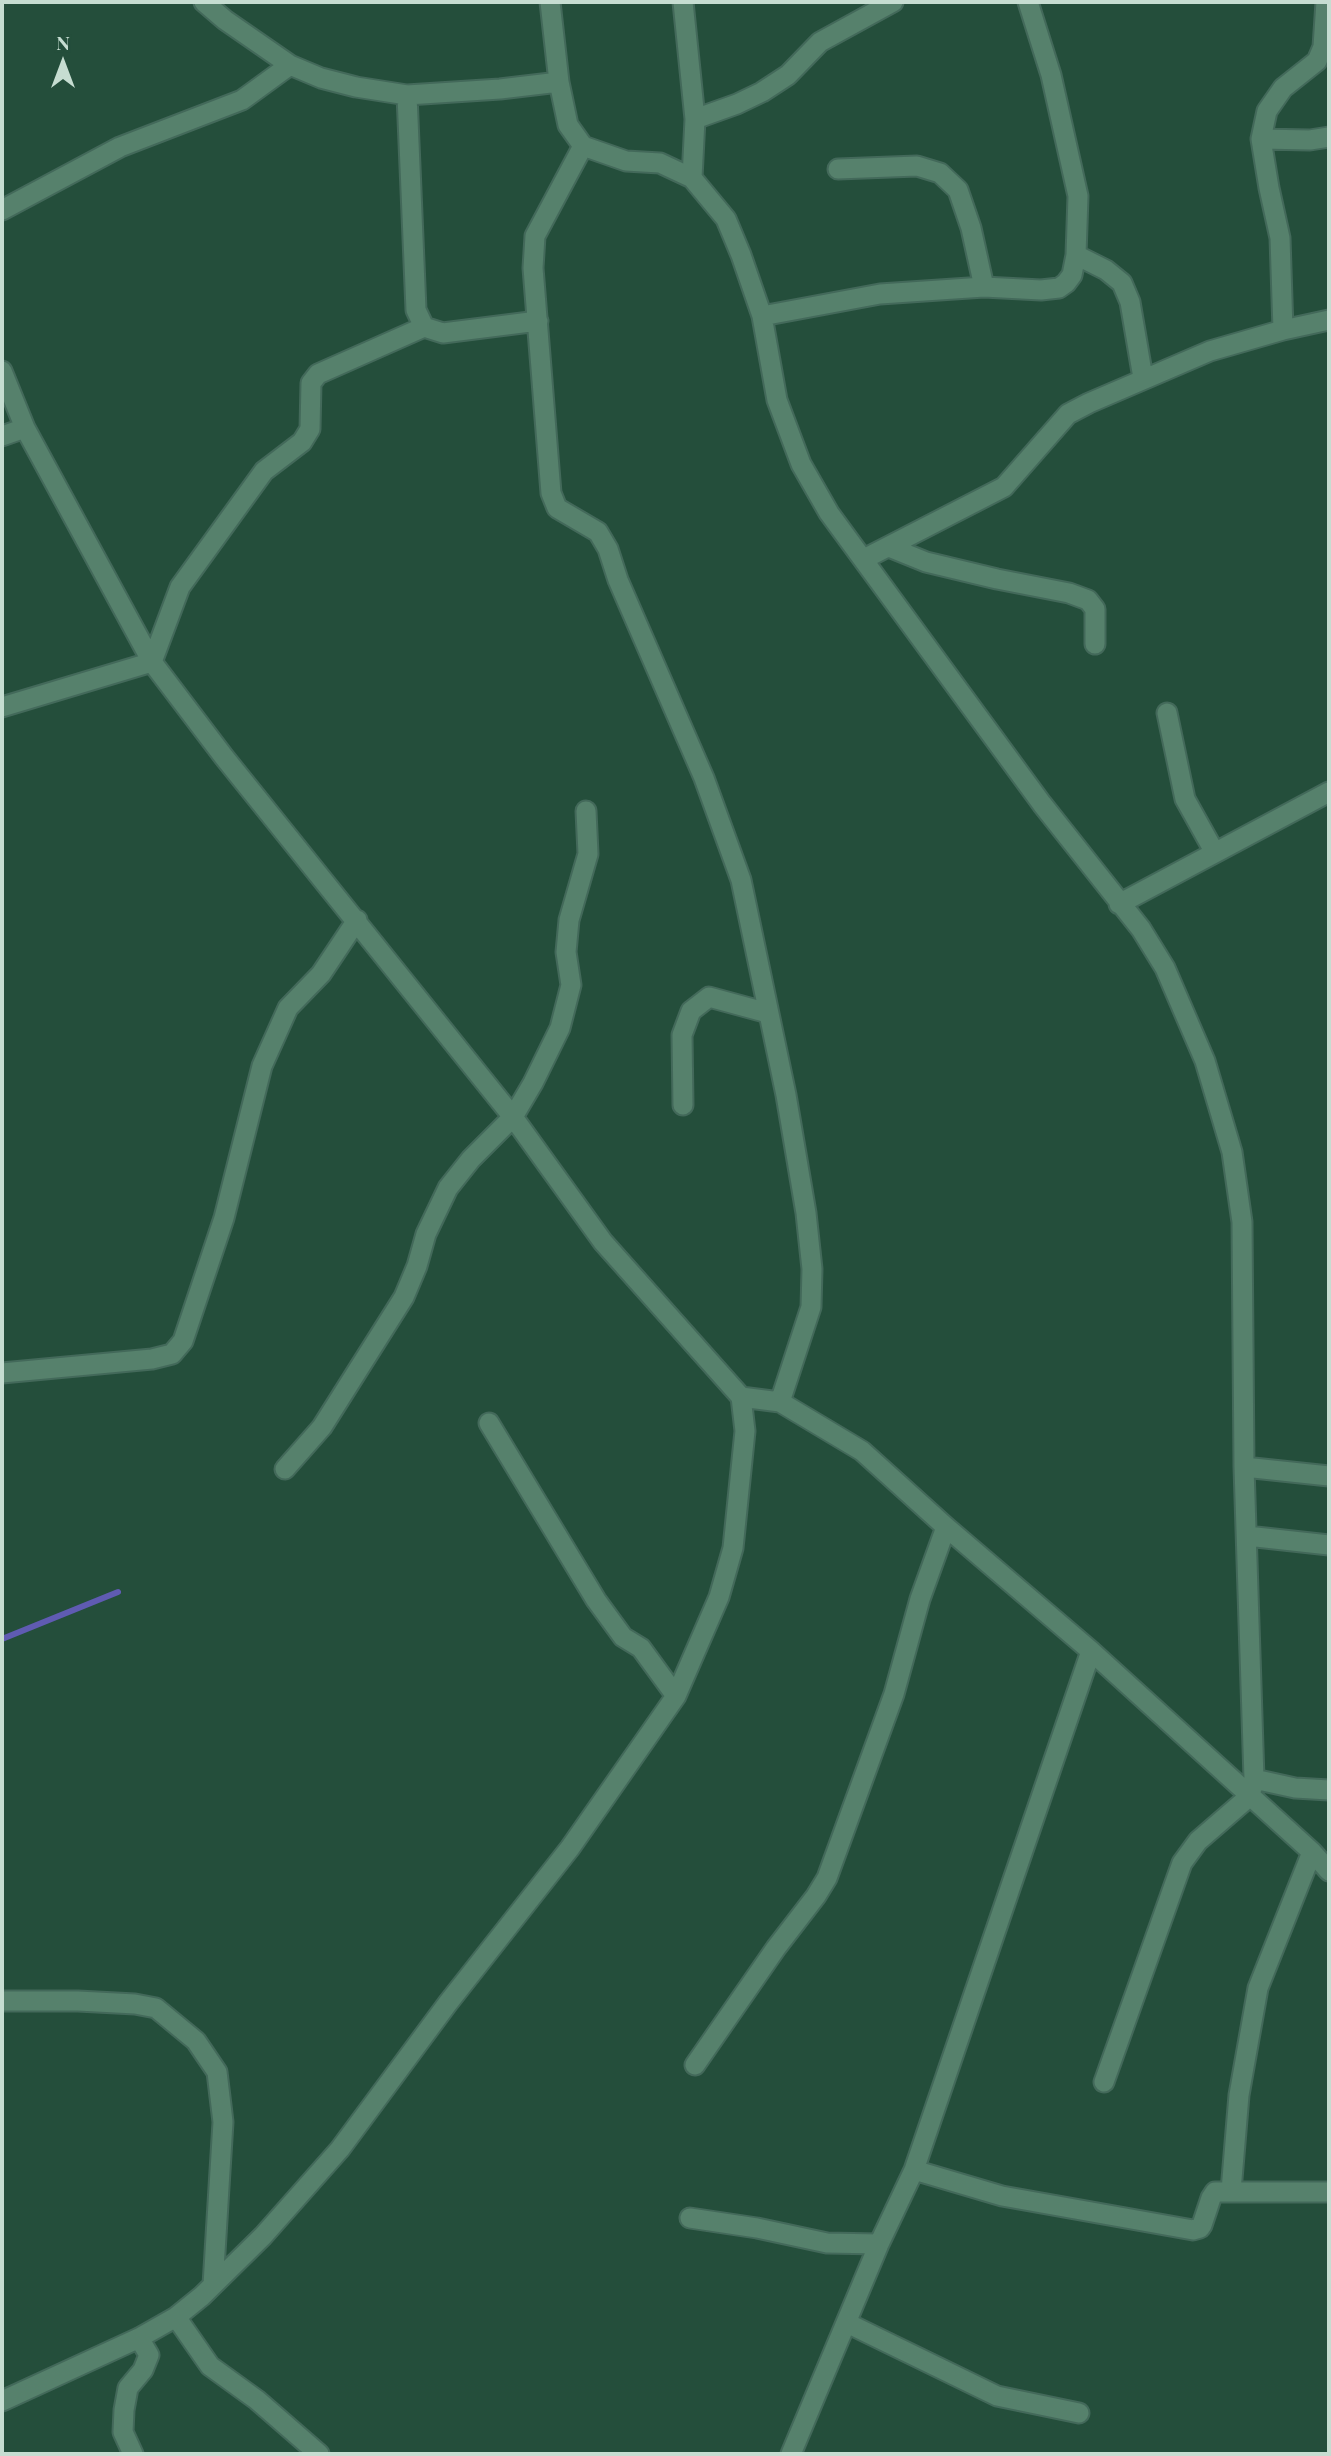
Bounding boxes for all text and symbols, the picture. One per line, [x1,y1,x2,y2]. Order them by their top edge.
north arrow [28,28,98,98]
text: N [56,29,70,55]

